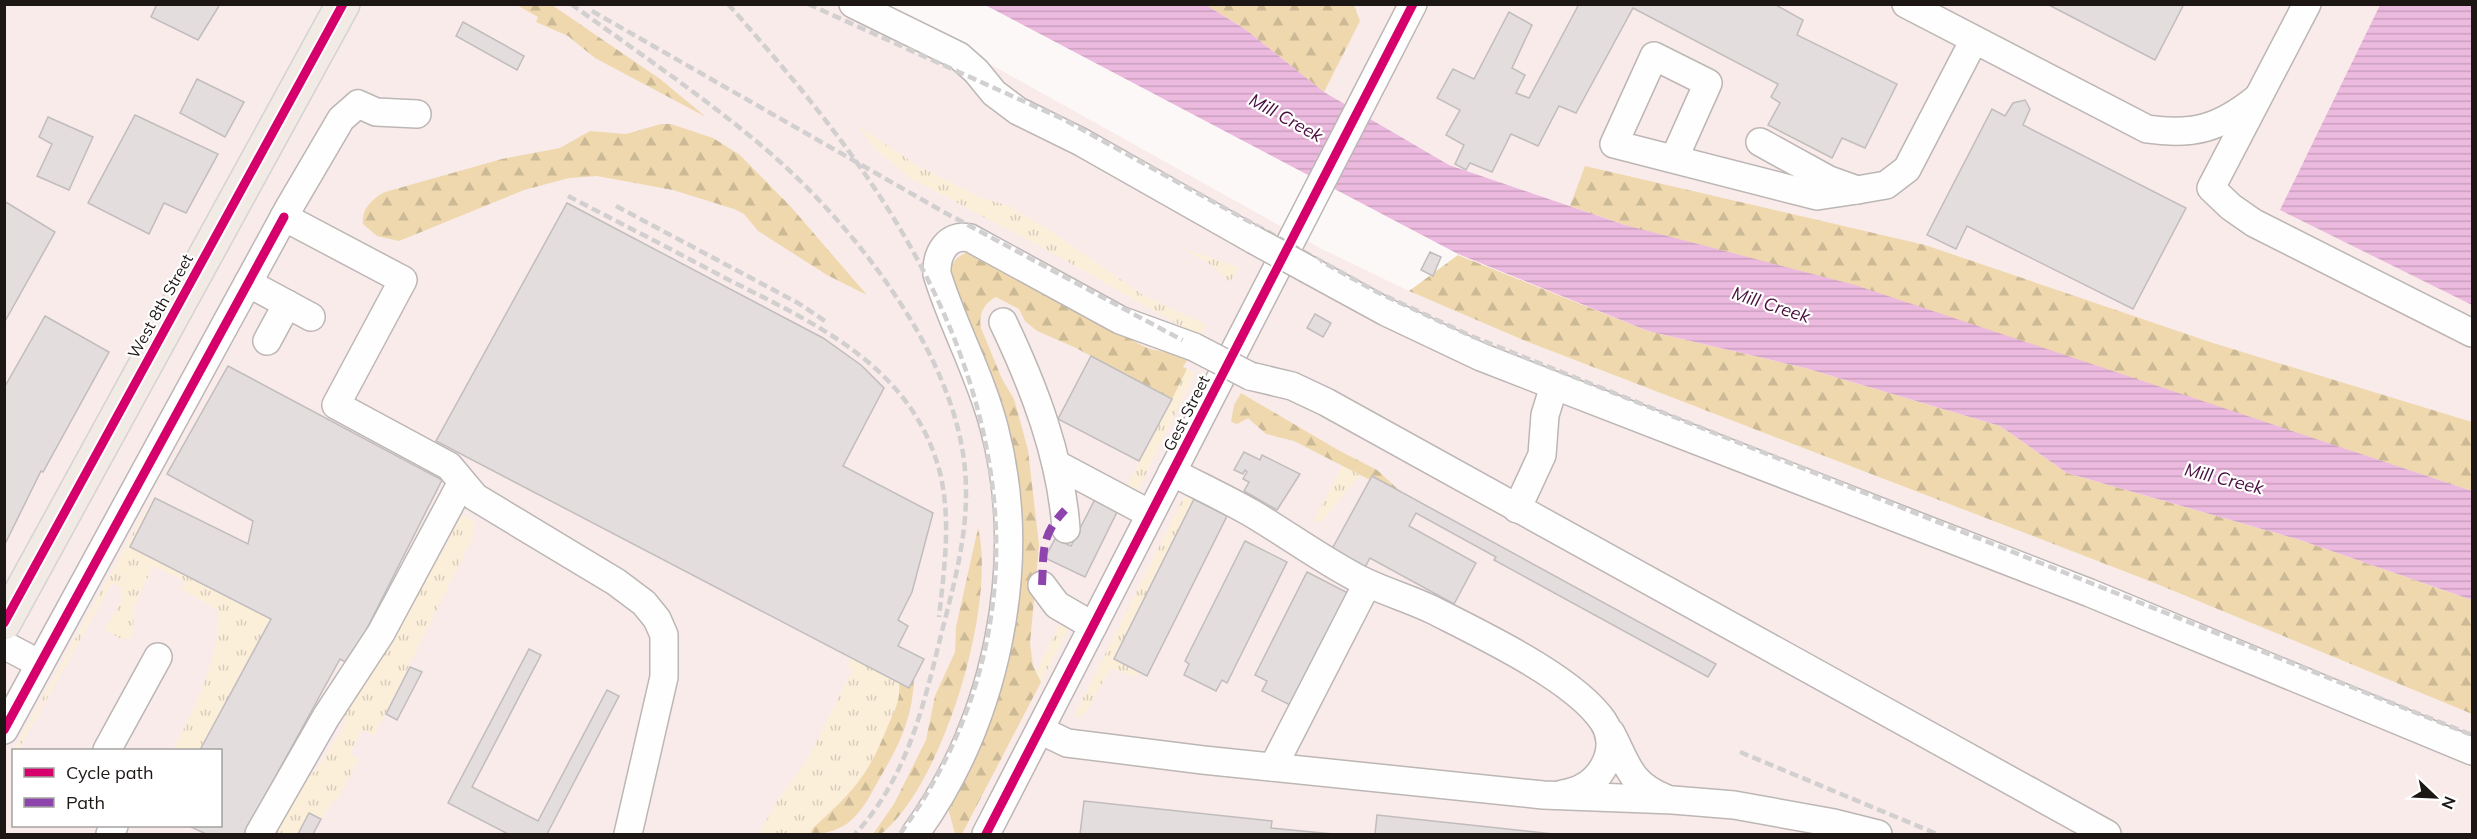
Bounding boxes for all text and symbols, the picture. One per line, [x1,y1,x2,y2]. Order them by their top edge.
water label: Mill Creek [1245,88,1328,148]
street label: West 8th Street [123,250,197,362]
water label: Mill Creek [1729,281,1814,328]
street label: Gest Street [1158,371,1214,454]
water label: Mill Creek [2182,458,2267,500]
legend [12,749,222,827]
text: Cycle path [66,761,153,784]
north arrow [2405,767,2465,827]
text: Path [66,791,105,814]
text: N [2437,793,2460,812]

